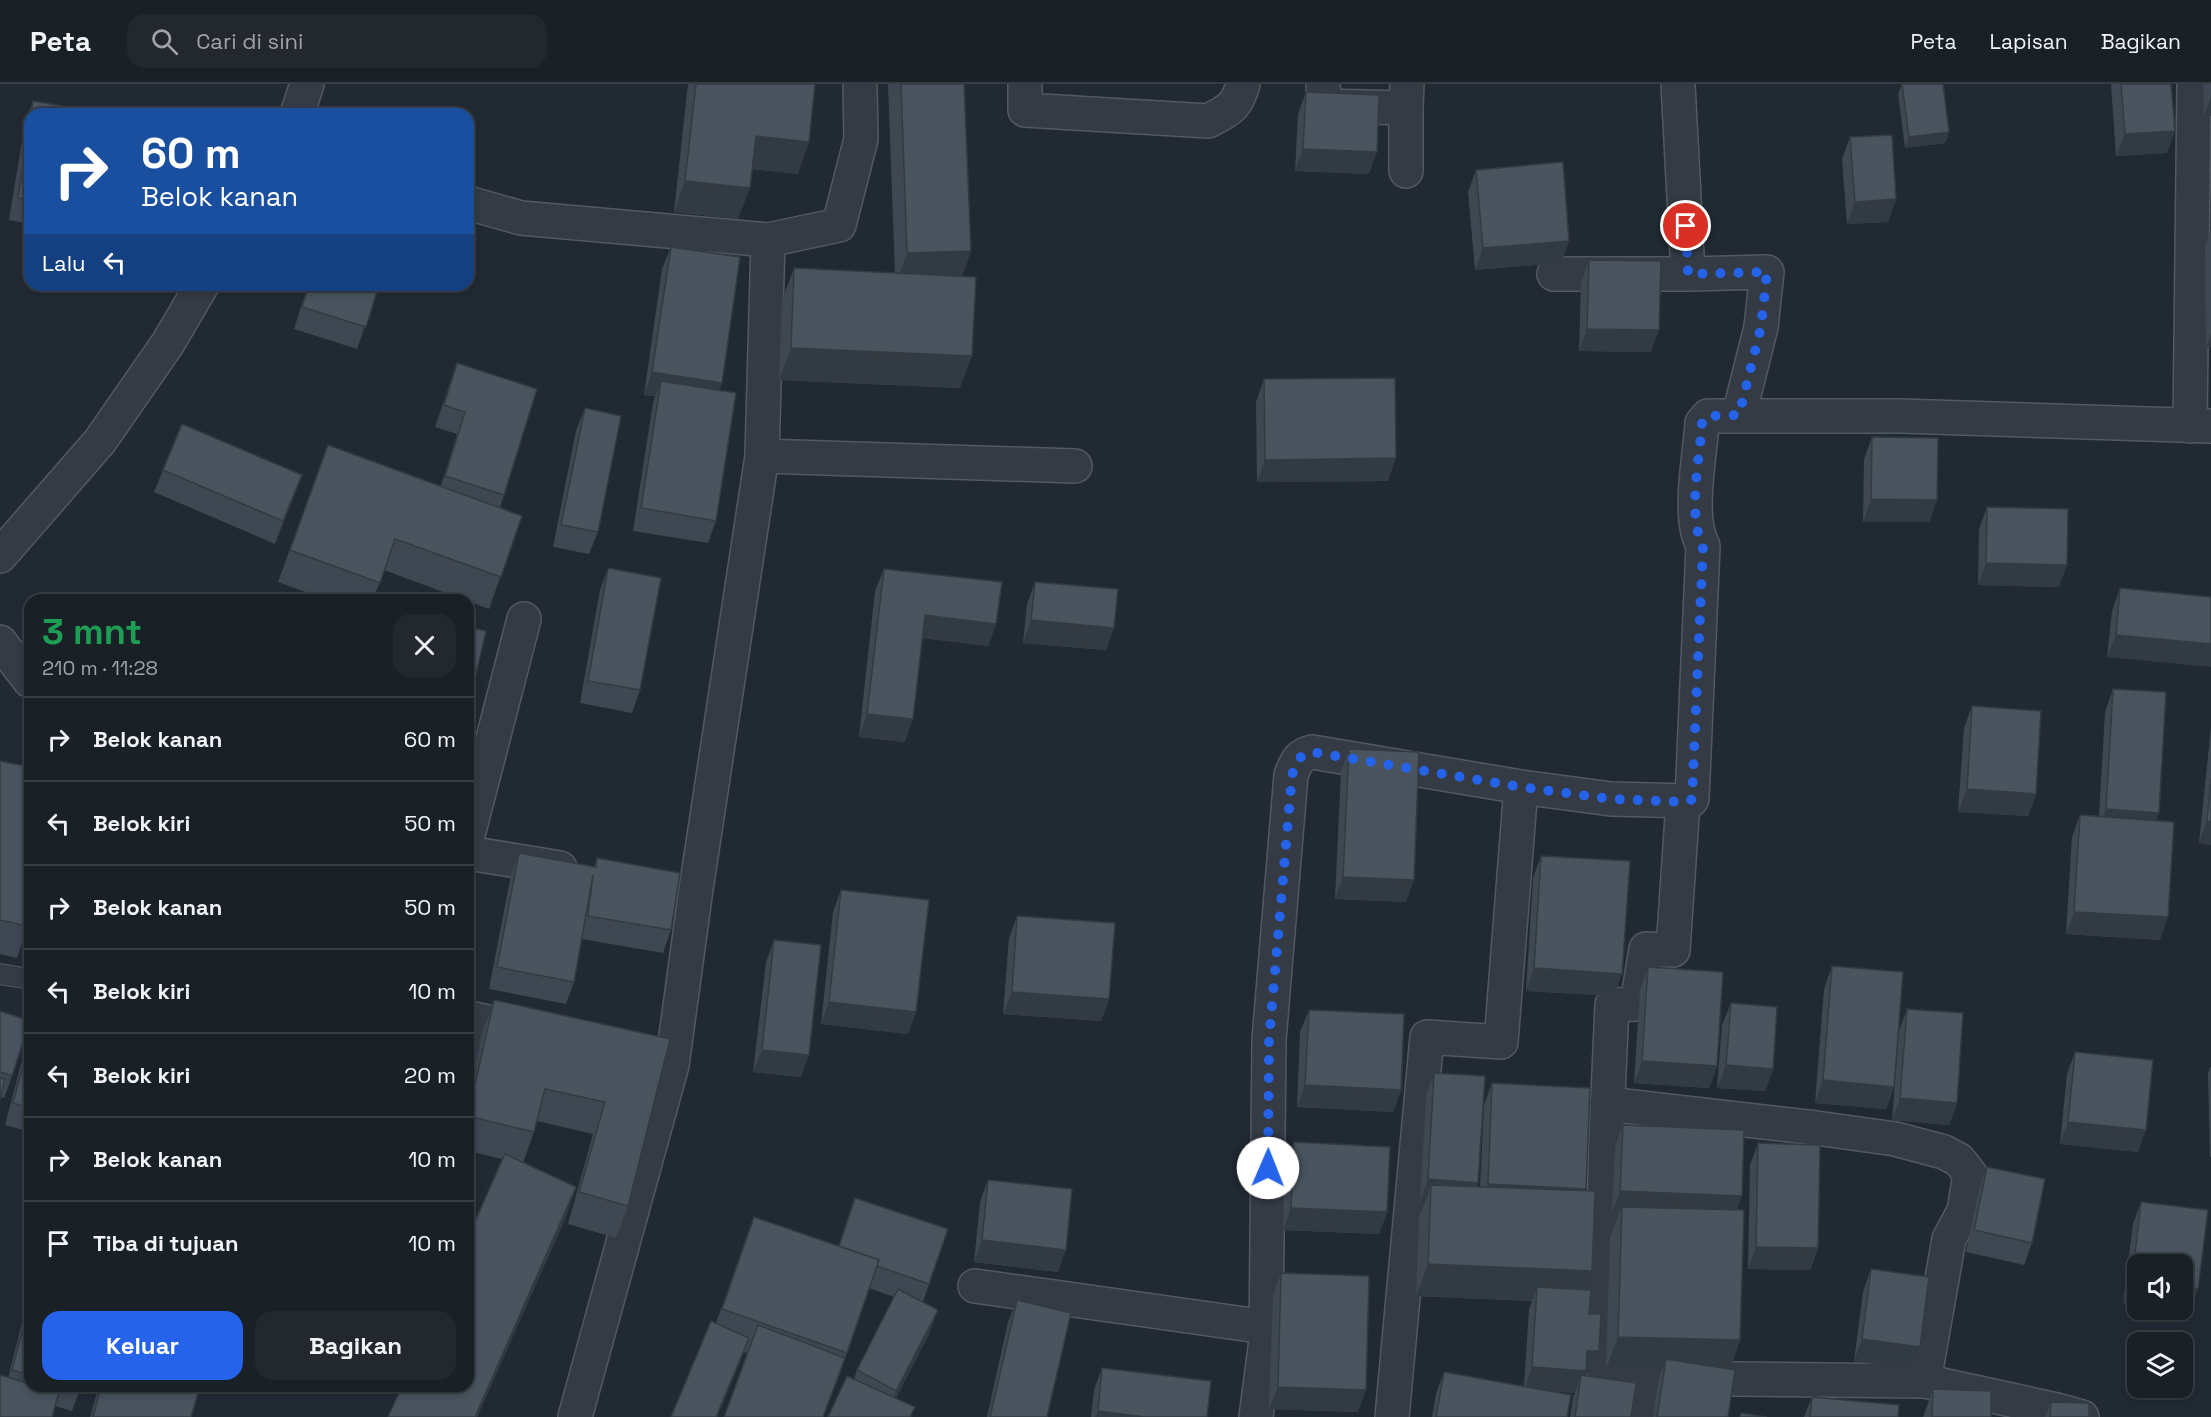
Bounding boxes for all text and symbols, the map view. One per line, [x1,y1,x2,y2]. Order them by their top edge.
search box [127,14,547,68]
text: Peta [30,23,91,59]
icon: search [148,25,181,58]
text: Cari di sini [196,27,303,55]
text: Peta [1911,28,1957,55]
text: Lapisan [1990,28,2068,55]
text: Bagikan [2101,28,2181,55]
text: 60 m [141,127,241,180]
icon: right [42,132,120,210]
text: Belok kanan [141,179,298,214]
pin [1660,200,1711,251]
icon: arrive [1669,209,1702,242]
icon: left [98,246,131,279]
text: Lalu [42,249,86,277]
text: 3 mnt [42,609,142,655]
button: close [393,614,456,677]
text: 210 m · 11:28 [42,655,158,681]
icon: right [42,723,75,756]
text: Belok kanan [93,725,222,753]
text: 60 m [404,725,456,753]
icon: left [42,807,75,840]
text: Belok kiri [93,809,190,837]
text: 50 m [404,809,456,837]
icon: right [42,891,75,924]
text: Belok kanan [93,893,222,921]
text: 50 m [404,893,456,921]
icon: left [42,975,75,1008]
text: Belok kiri [93,977,190,1005]
text: 10 m [408,977,456,1005]
icon: left [42,1059,75,1092]
text: Belok kiri [93,1061,190,1089]
text: 20 m [404,1061,456,1089]
position arrow [1236,1136,1300,1200]
icon: right [42,1143,75,1176]
text: Belok kanan [93,1145,222,1173]
text: 10 m [408,1145,456,1173]
icon: arrive [42,1227,75,1260]
text: Tiba di tujuan [93,1229,239,1257]
text: 10 m [408,1229,456,1257]
map controls [2127,1254,2193,1398]
button: sound [2127,1254,2193,1320]
button: Keluar [42,1311,243,1380]
button: Bagikan [255,1311,456,1380]
button: layers [2127,1332,2193,1398]

